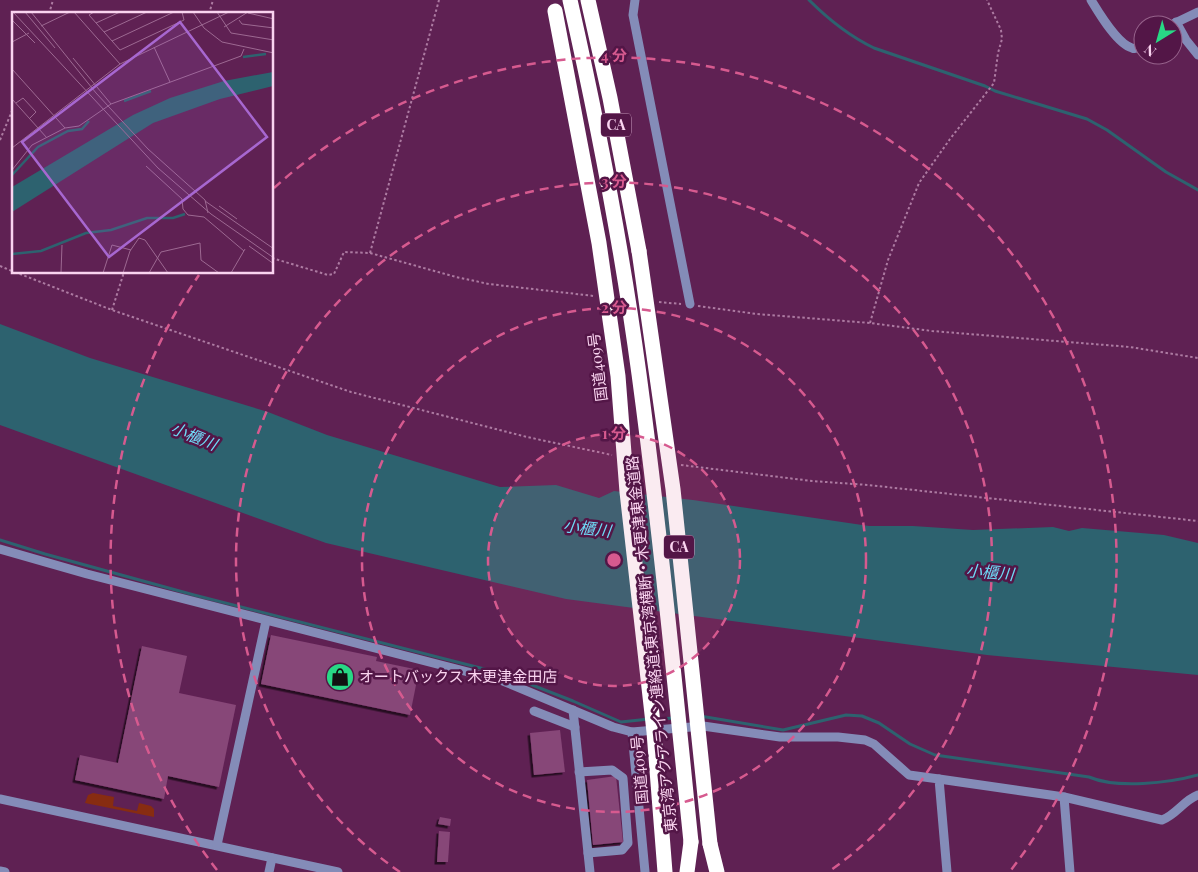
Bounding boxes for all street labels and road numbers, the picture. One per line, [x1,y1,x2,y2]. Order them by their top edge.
road number: CA [601,114,631,136]
street label: 国道409号 [583,332,611,403]
street label: 東京湾アクアライン連絡道;東京湾横断・木更津東金道路 [621,455,681,833]
road number: CA [664,536,694,558]
street label: 国道409号 [626,735,652,805]

